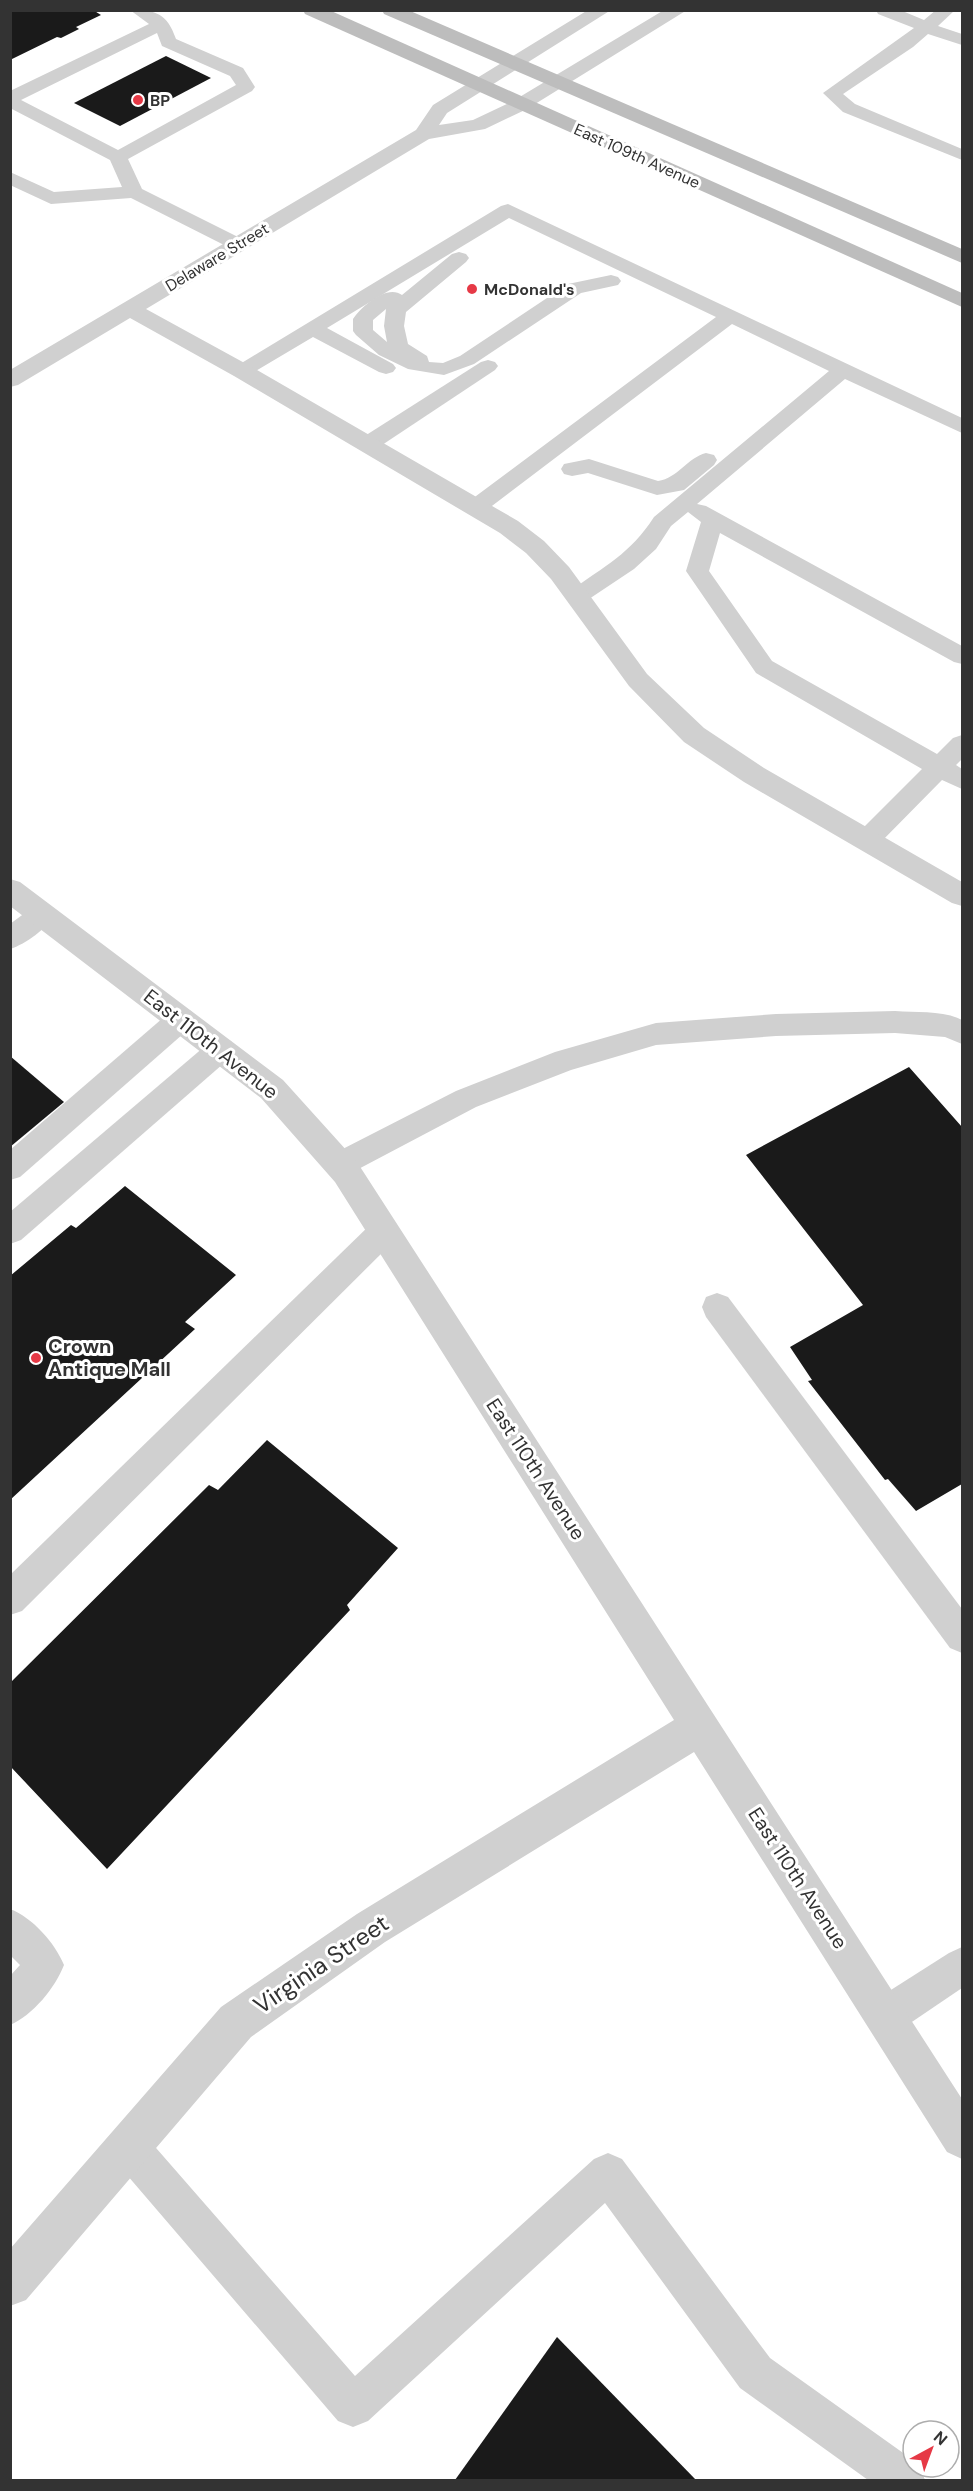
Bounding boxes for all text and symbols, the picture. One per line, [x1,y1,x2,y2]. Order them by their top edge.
place label: BP [150,90,170,111]
marker: BP [131,93,145,107]
street label: East 109th Avenue [571,119,703,193]
street label: Delaware Street [161,218,273,296]
place label: McDonald's [484,279,575,300]
marker: McDonald's [465,282,479,296]
street label: East 110th Avenue [138,983,284,1105]
place label: Crown Antique Mall [48,1333,171,1382]
marker: Crown Antique Mall [29,1351,43,1365]
street label: East 110th Avenue [481,1393,591,1545]
street label: East 110th Avenue [743,1802,853,1954]
street label: Virginia Street [247,1907,395,2021]
north arrow [901,2419,961,2479]
text: N [929,2426,952,2450]

